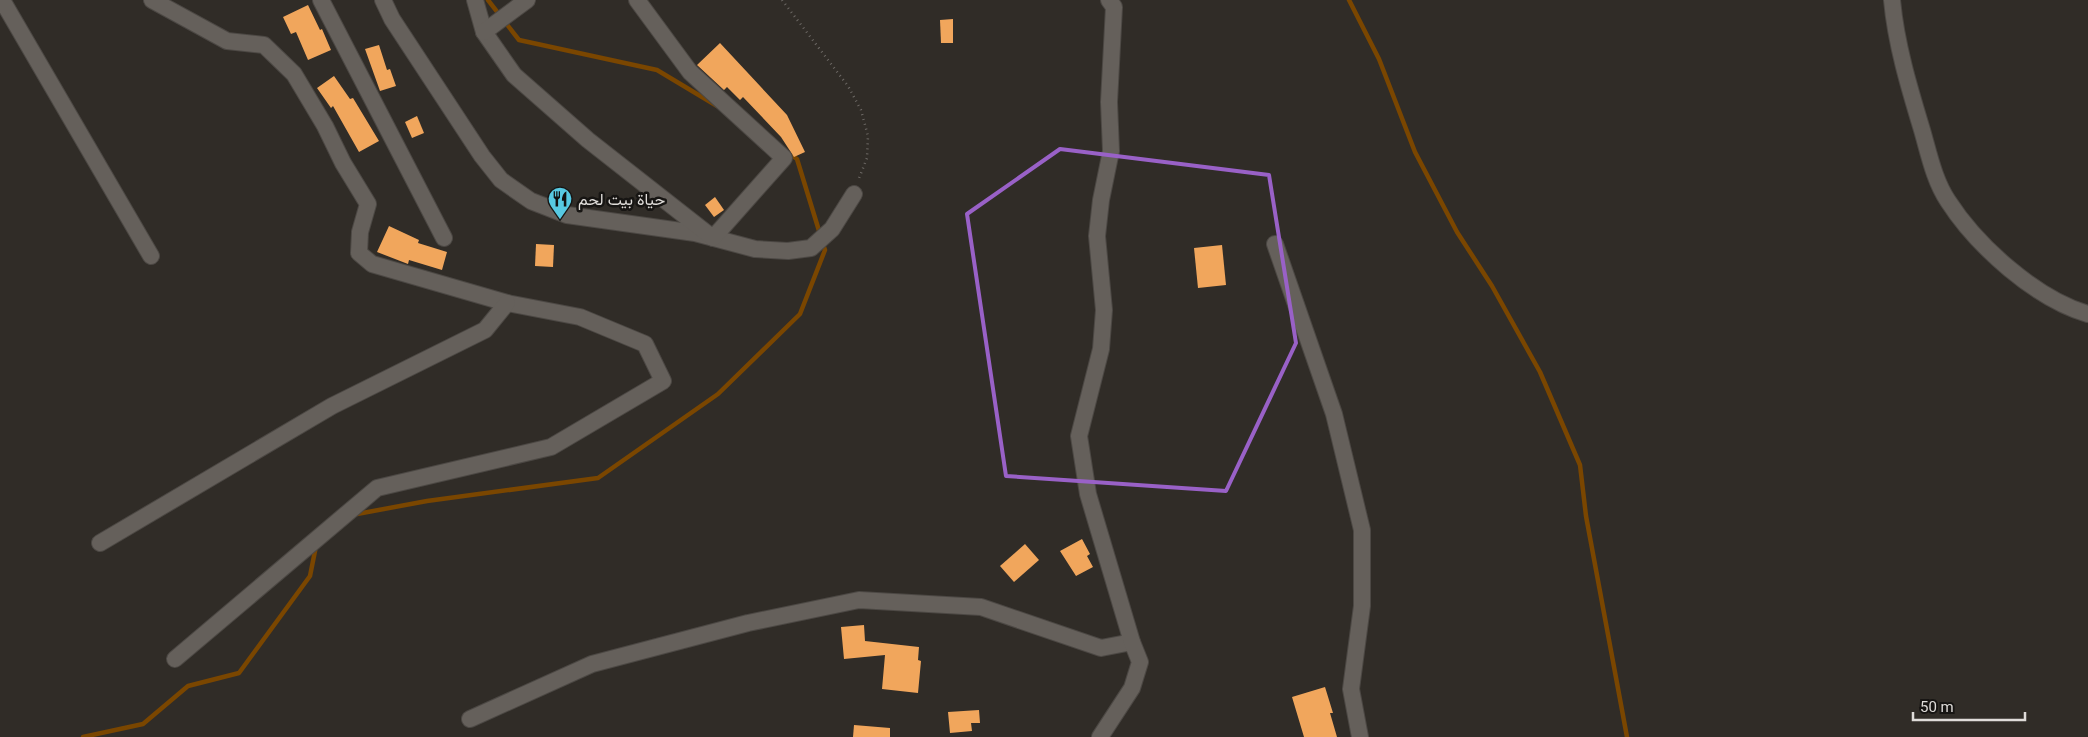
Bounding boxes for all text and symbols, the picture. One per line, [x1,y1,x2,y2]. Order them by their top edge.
restaurant icon: حياة بيت لحم [547,186,573,220]
place label: حياة بيت لحم [578,190,665,210]
scale bar [1913,690,2026,722]
text: 50 m [1920,698,1954,716]

